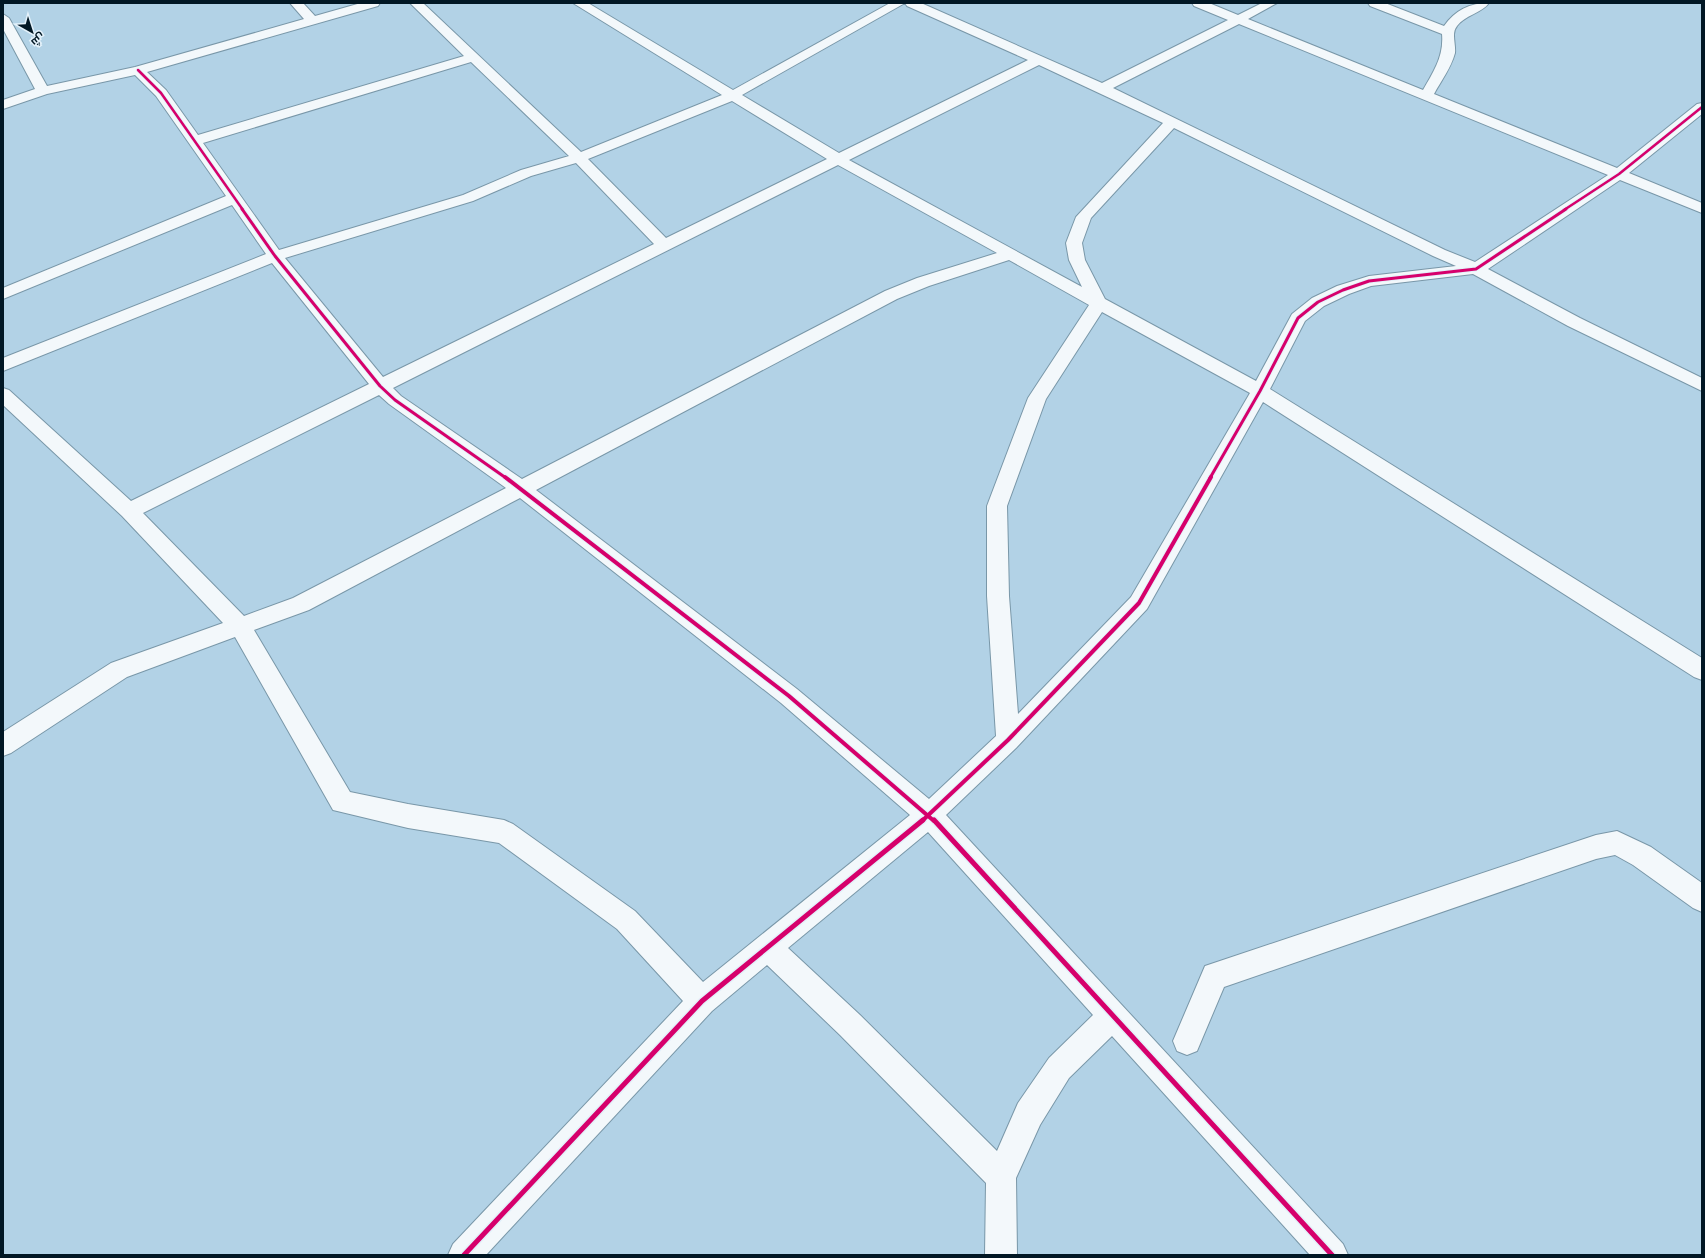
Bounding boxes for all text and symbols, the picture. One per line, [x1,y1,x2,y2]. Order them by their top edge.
north arrow [12,12,52,52]
text: ش [28,30,48,50]

